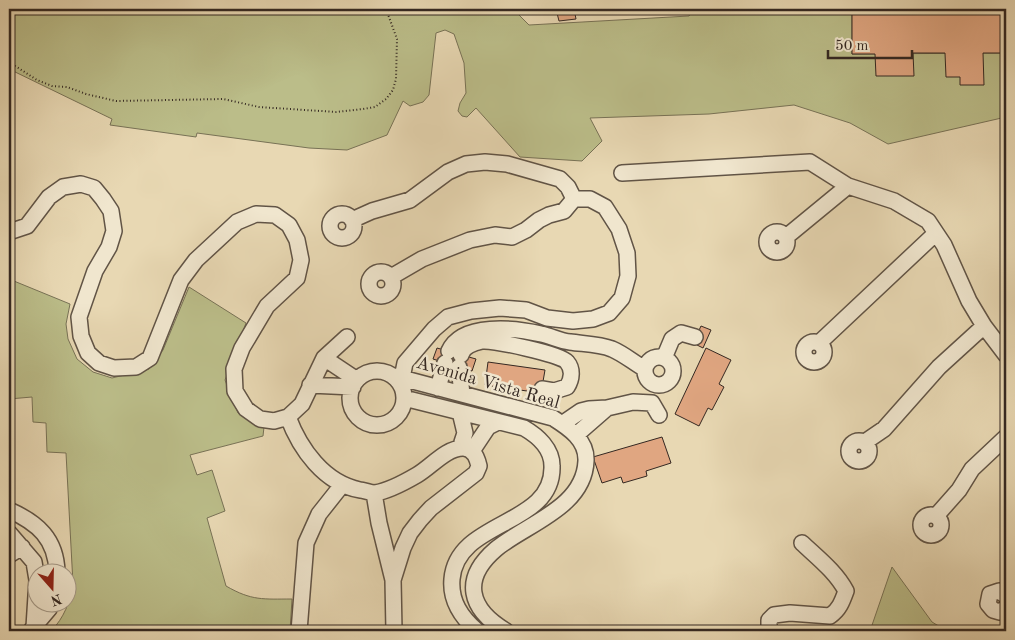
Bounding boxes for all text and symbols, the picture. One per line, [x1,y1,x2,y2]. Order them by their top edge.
scale bar [828,28,911,60]
text: 50 m [835,39,869,54]
street label: Avenida Vista Real [414,354,562,412]
north arrow [28,562,78,612]
text: N [48,591,64,608]

